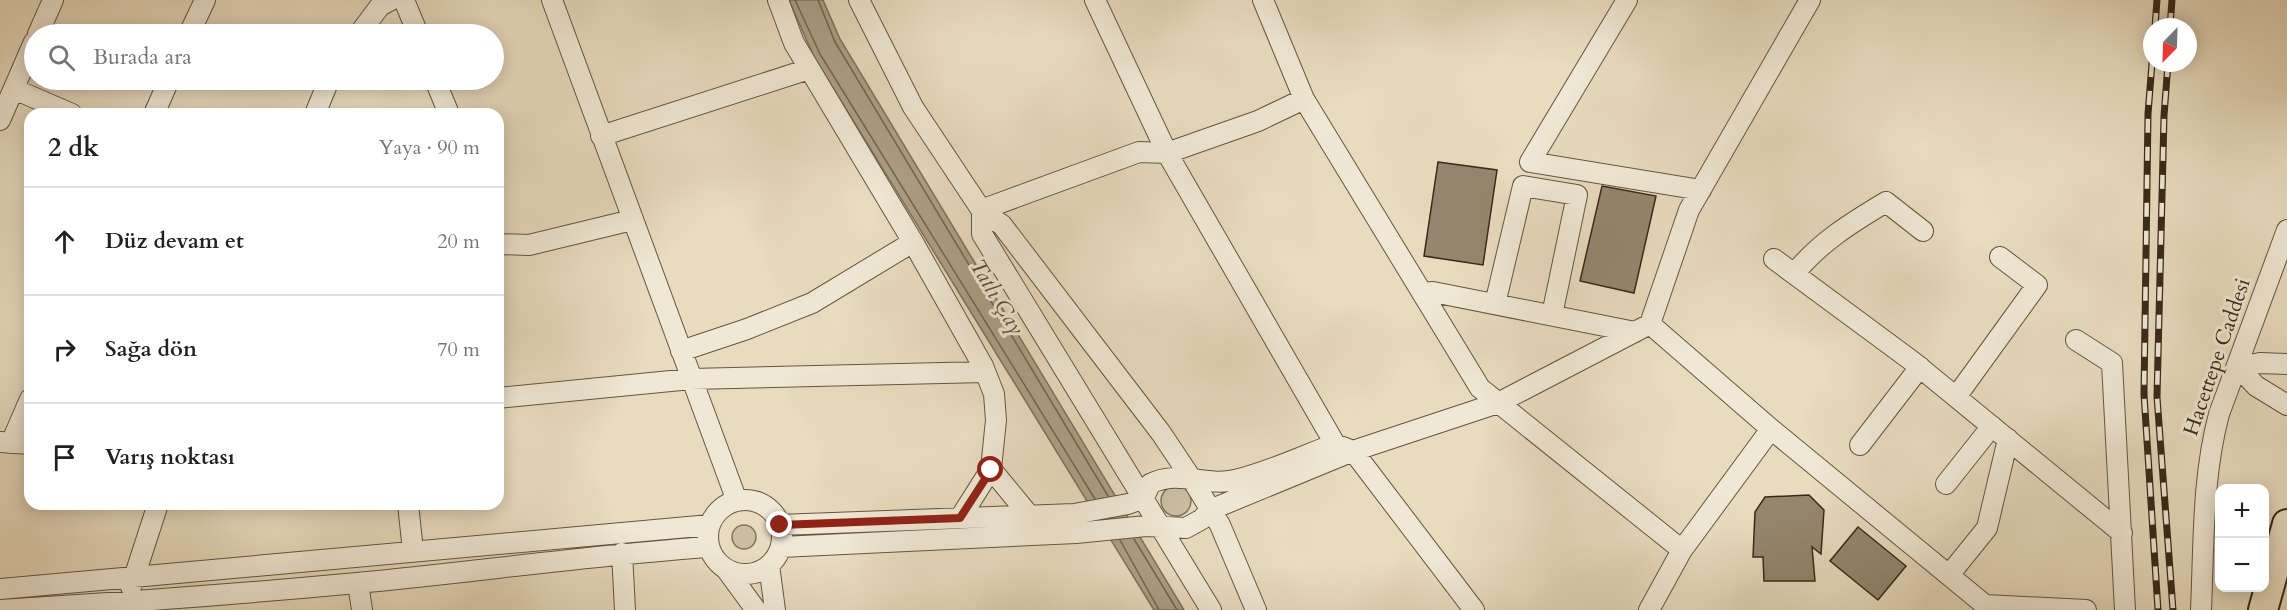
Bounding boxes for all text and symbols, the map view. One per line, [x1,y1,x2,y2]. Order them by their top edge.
north arrow [2143,18,2197,72]
search box [24,24,504,90]
icon: search [45,41,78,74]
text: Burada ara [93,42,192,72]
text: 2 dk [48,130,99,165]
text: Yaya · 90 m [379,134,480,161]
icon: ahead [48,225,81,258]
text: Düz devam et [105,226,244,256]
text: 20 m [437,228,480,255]
water label: Tatlı Çay [963,254,1032,341]
street label: Hacettepe Caddesi [2176,274,2258,440]
icon: right [48,333,81,366]
text: Sağa dön [105,334,197,364]
text: 70 m [437,336,480,363]
icon: arrive [48,441,81,474]
text: Varış noktası [105,442,235,472]
route start [977,456,1003,482]
map controls [2215,484,2269,592]
button: + [2215,484,2269,538]
route end [766,511,792,537]
button: − [2215,538,2269,592]

